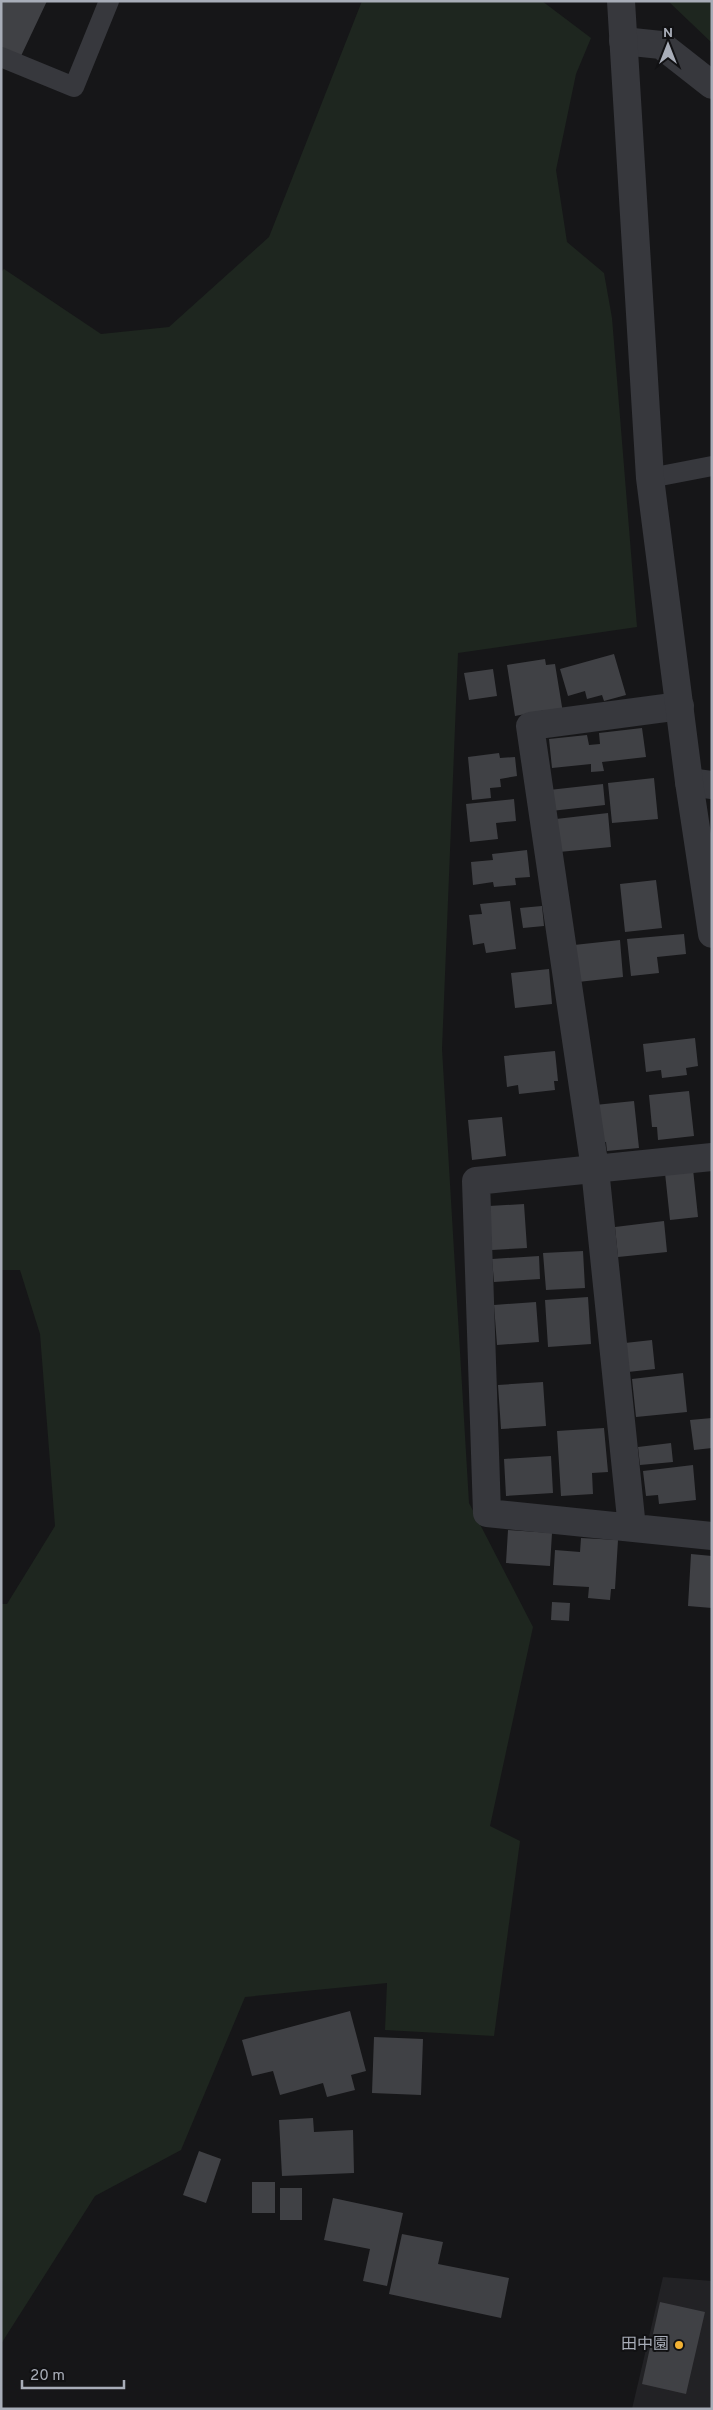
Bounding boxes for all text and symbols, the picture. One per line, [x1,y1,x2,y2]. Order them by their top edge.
north arrow [643,20,693,70]
text: N [663,25,673,42]
place label: 田中園 [621,2335,669,2355]
marker: 田中園 [673,2339,685,2351]
scale bar [22,2358,125,2390]
text: 20 m [30,2367,65,2386]

